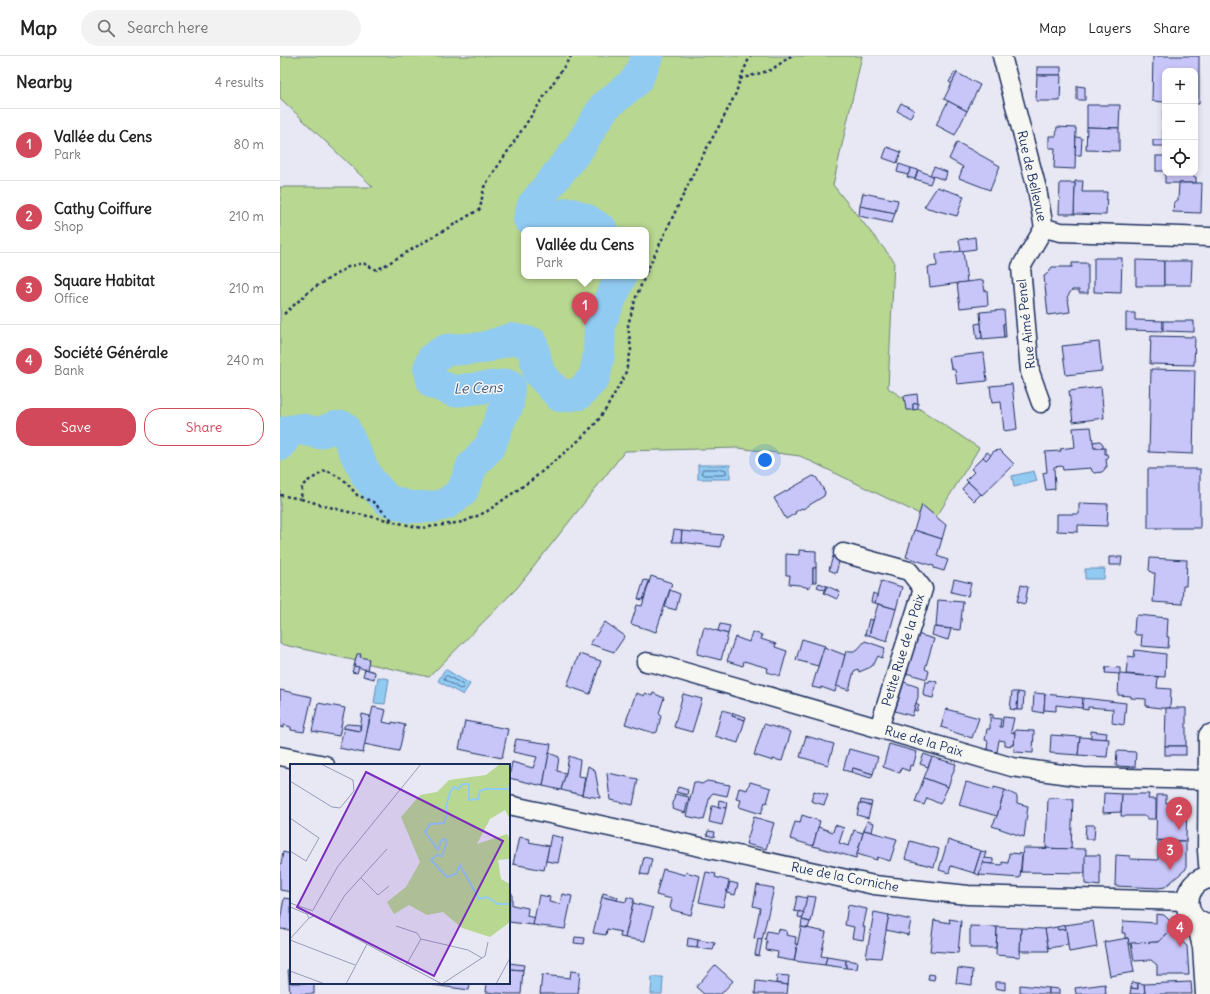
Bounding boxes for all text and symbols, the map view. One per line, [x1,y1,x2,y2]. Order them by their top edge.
search box [81,10,361,46]
text: Map [20,16,57,40]
icon: search [95,17,117,39]
text: Search here [127,18,208,37]
text: Map [1039,19,1066,37]
text: Layers [1088,19,1131,37]
text: Share [1153,19,1190,37]
map controls [1162,68,1198,176]
button: + [1162,68,1198,104]
text: Nearby [16,71,72,93]
text: 4 results [215,74,264,91]
button: − [1162,104,1198,140]
text: Vallée du Cens [54,127,152,146]
street label: Rue de Bellevue [1013,129,1051,223]
text: 1 [26,136,32,153]
text: 80 m [233,136,264,153]
button: locate [1162,140,1198,176]
text: Park [54,146,81,163]
text: Cathy Coiffure [54,199,152,218]
text: 2 [25,208,33,225]
text: 210 m [229,208,264,225]
text: Shop [54,218,83,235]
popup [521,227,649,279]
text: Vallée du Cens [536,235,634,254]
text: Park [536,254,563,271]
text: Square Habitat [54,271,155,290]
street label: Rue Aimé Penel [1013,278,1039,370]
text: 3 [25,280,33,297]
text: 210 m [229,280,264,297]
text: Office [54,290,89,307]
pin: 1 [572,292,598,325]
text: Société Générale [54,343,168,362]
text: 4 [25,352,33,369]
text: 240 m [227,352,264,369]
text: Bank [54,362,84,379]
water label: Le Cens [453,378,504,398]
button: Save [16,408,136,446]
button: Share [144,408,264,446]
your location [755,450,775,470]
street label: Petite Rue de la Paix [878,591,928,708]
street label: Rue de la Paix [883,722,966,761]
inset map [290,764,510,984]
pin: 2 [1166,797,1192,830]
pin: 3 [1157,837,1183,870]
street label: Rue de la Corniche [790,858,900,896]
pin: 4 [1167,914,1193,947]

